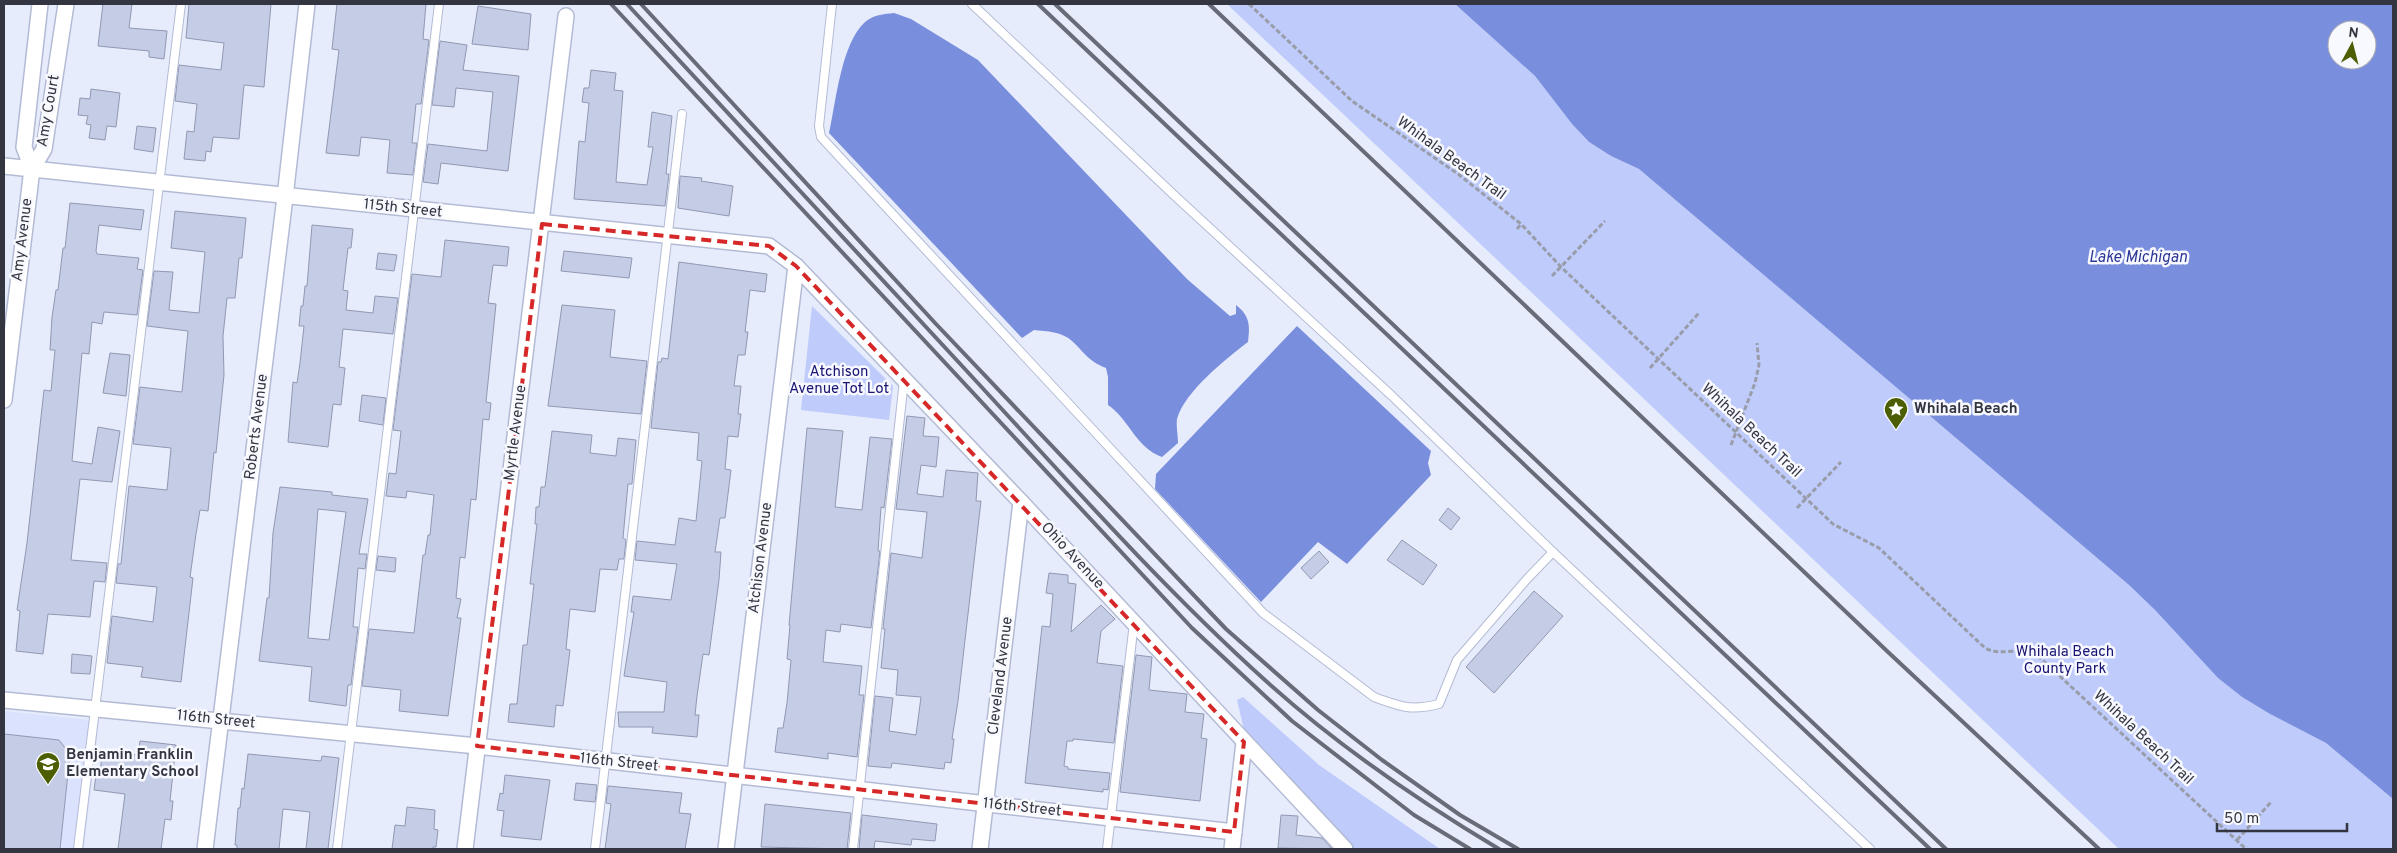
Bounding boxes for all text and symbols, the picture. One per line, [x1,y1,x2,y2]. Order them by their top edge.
north arrow [2327,20,2377,70]
text: N [2347,25,2359,43]
street label: Amy Court [33,74,65,148]
street label: Whihala Beach Trail [1393,113,1509,205]
street label: 115th Street [363,195,443,223]
street label: Amy Avenue [8,197,38,283]
water label: Lake Michigan [2089,248,2188,268]
park label: Atchison Avenue Tot Lot [789,363,889,399]
street label: Roberts Avenue [241,373,273,481]
street label: Whihala Beach Trail [1697,380,1805,482]
street label: Myrtle Avenue [501,384,531,482]
place icon: Whihala Beach [1883,396,1909,430]
place label: Whihala Beach [1914,400,2018,419]
street label: Atchison Avenue [745,501,777,615]
street label: Ohio Avenue [1036,519,1108,593]
street label: Cleveland Avenue [984,616,1018,736]
park label: Whihala Beach County Park [2016,643,2114,679]
street label: Whihala Beach Trail [2089,687,2197,789]
street label: 116th Street [176,706,256,734]
place label: Benjamin Franklin Elementary School [66,746,199,782]
street label: 116th Street [579,749,659,777]
school or university icon: Benjamin Franklin Elementary School [35,751,61,785]
street label: 116th Street [982,794,1062,822]
scale bar [2217,800,2347,832]
text: 50 m [2224,810,2259,829]

